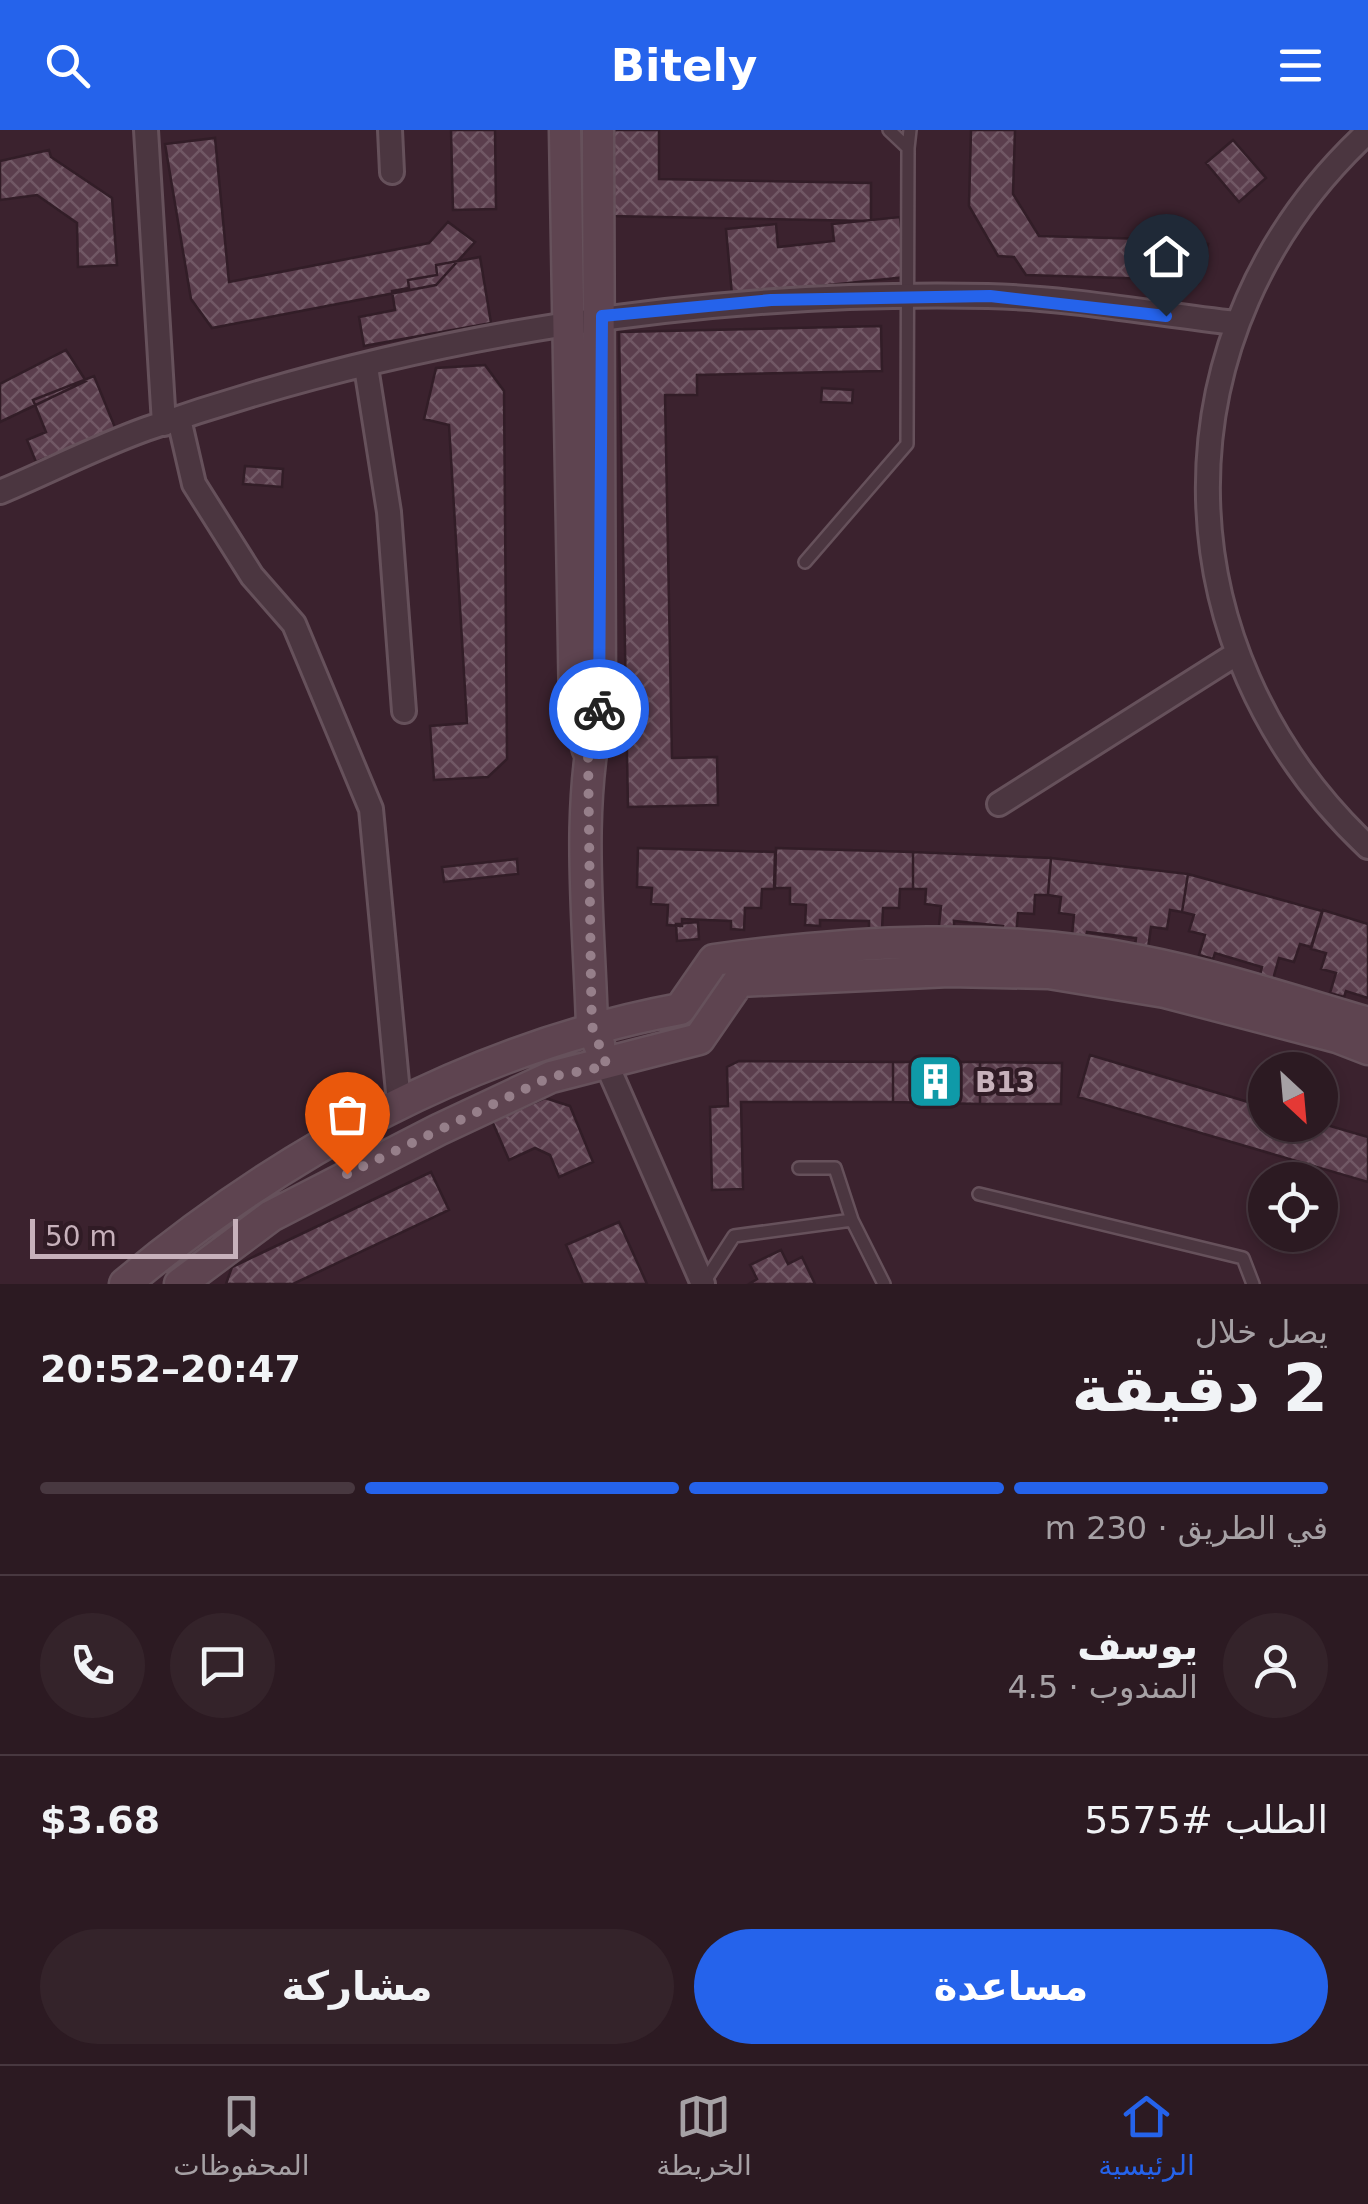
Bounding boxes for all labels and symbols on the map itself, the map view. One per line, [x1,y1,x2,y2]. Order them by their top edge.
pin [1124,214,1209,317]
courier [549,659,649,759]
building icon: B13 [906,1052,966,1112]
north arrow [1248,1052,1338,1142]
place label: B13 [975,1066,1035,1099]
pin [305,1072,390,1175]
scale bar [30,1214,238,1258]

